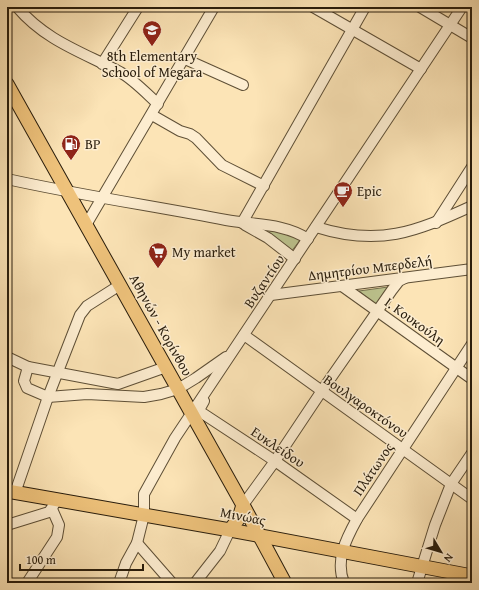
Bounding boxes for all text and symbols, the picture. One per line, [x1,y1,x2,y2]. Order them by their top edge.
school or university icon: 8th Elementary School of Megara [141,19,163,47]
place label: 8th Elementary School of Megara [102,46,203,82]
fuel station icon: BP [60,133,82,161]
place label: BP [85,134,100,154]
cafe icon: Epic [332,180,354,208]
place label: Epic [357,181,382,201]
supermarket icon: My market [147,241,169,269]
place label: My market [172,242,236,262]
street label: Βυζαντίου [239,250,289,312]
street label: Δημητρίου Μπερδελή [307,250,433,286]
street label: Αθηνών - Κορίνθου [125,270,197,380]
street label: Ι. Κουκούλη [381,292,449,350]
street label: Βουλγαροκτόνου [320,369,412,443]
street label: Ευκλείδου [247,422,309,472]
street label: Πλάτωνος [348,438,398,500]
street label: Μινώας [219,502,268,530]
north arrow [421,532,461,572]
scale bar [20,546,143,572]
text: N [440,550,457,566]
text: 100 m [26,551,56,568]

